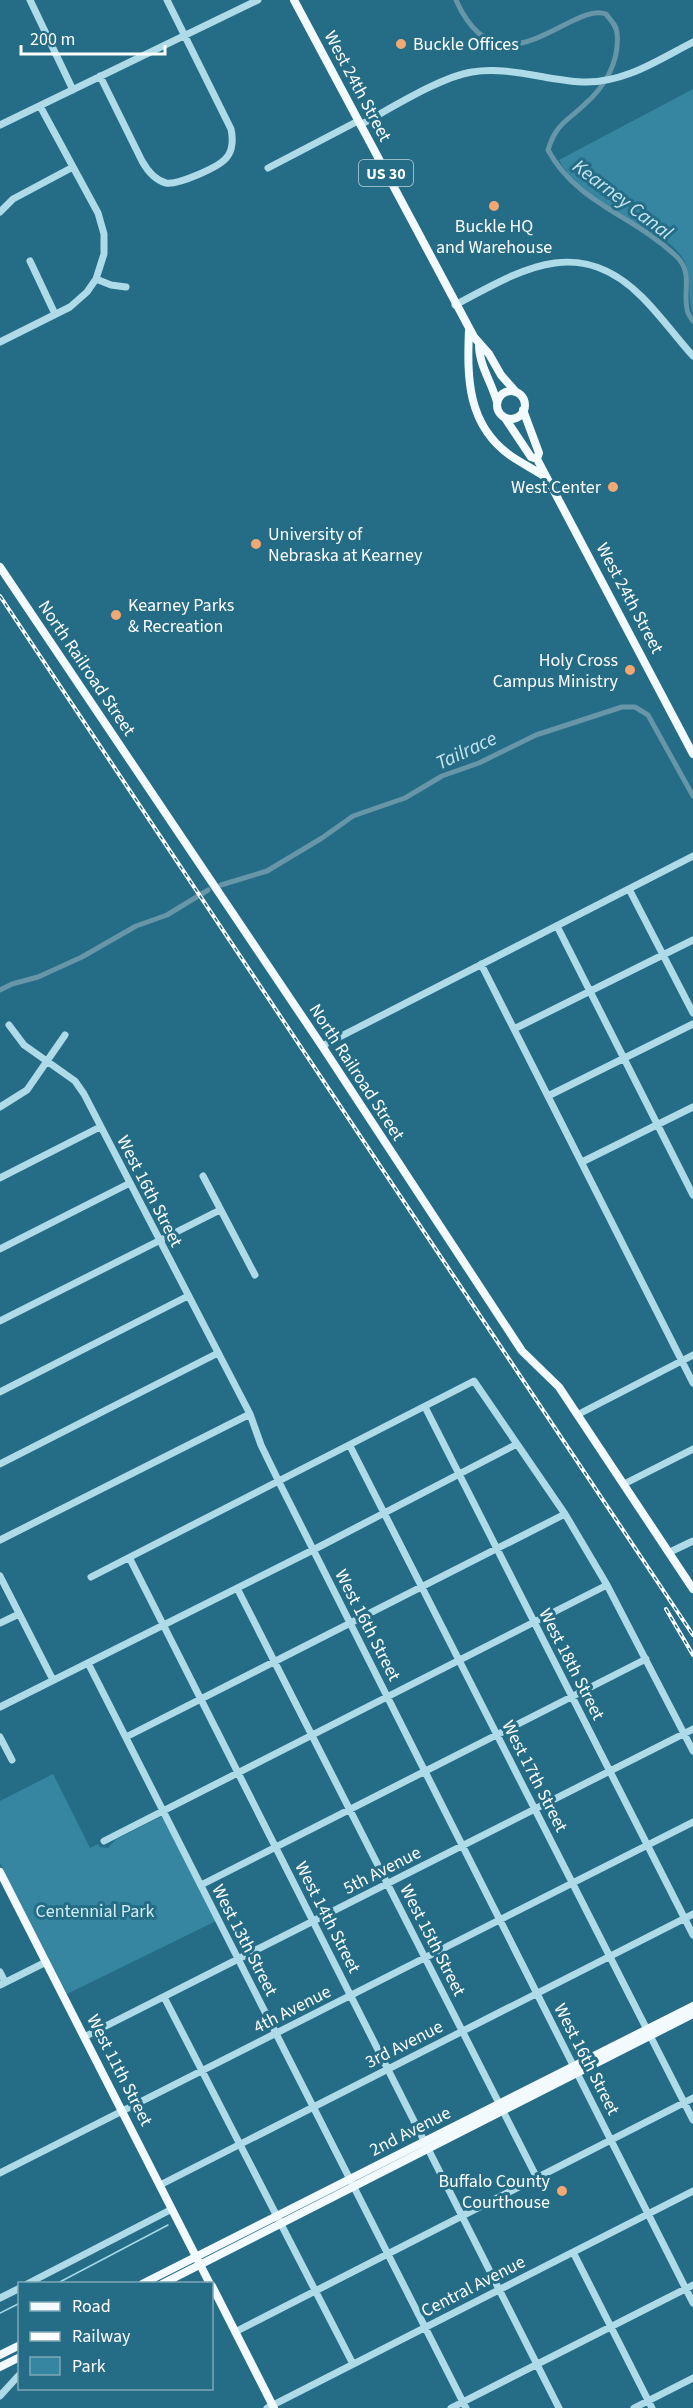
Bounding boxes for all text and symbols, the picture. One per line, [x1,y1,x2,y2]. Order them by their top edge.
scale bar [21,18,165,56]
street label: West 24th Street [318,26,397,146]
text: 200 m [30,27,75,52]
place label: Buckle Offices [413,32,519,57]
marker: Buckle Offices [394,37,408,51]
water label: Kearney Canal [567,153,678,247]
road number: US 30 [359,160,413,186]
marker: Buckle HQ and Warehouse [487,199,501,213]
place label: Buckle HQ and Warehouse [436,214,552,260]
place label: West Center [511,475,602,500]
marker: West Center [606,480,620,494]
place label: University of Nebraska at Kearney [268,522,423,568]
marker: University of Nebraska at Kearney [249,537,263,551]
street label: West 24th Street [590,538,669,658]
place label: Kearney Parks & Recreation [128,593,234,639]
street label: North Railroad Street [32,595,141,741]
marker: Kearney Parks & Recreation [109,608,123,622]
place label: Holy Cross Campus Ministry [493,648,619,694]
marker: Holy Cross Campus Ministry [623,663,637,677]
water label: Tailrace [431,725,502,777]
street label: North Railroad Street [303,999,410,1146]
street label: West 16th Street [111,1131,188,1251]
street label: West 16th Street [329,1565,406,1685]
street label: West 18th Street [533,1604,610,1724]
street label: West 17th Street [496,1716,573,1836]
street label: 5th Avenue [339,1840,425,1901]
street label: West 14th Street [289,1857,366,1977]
street label: West 13th Street [206,1880,283,2000]
street label: West 15th Street [394,1880,471,2000]
park label: Centennial Park [36,1899,155,1924]
street label: 4th Avenue [249,1979,335,2040]
street label: West 16th Street [548,1999,625,2119]
street label: West 11th Street [81,2010,158,2130]
street label: 3rd Avenue [361,2014,447,2075]
street label: 2nd Avenue [365,2100,455,2163]
place label: Buffalo County Courthouse [438,2169,551,2215]
marker: Buffalo County Courthouse [555,2184,569,2198]
street label: Central Avenue [417,2249,530,2323]
legend [18,2282,213,2390]
text: Road [72,2294,111,2319]
text: Railway [72,2324,131,2349]
text: Park [72,2354,106,2379]

